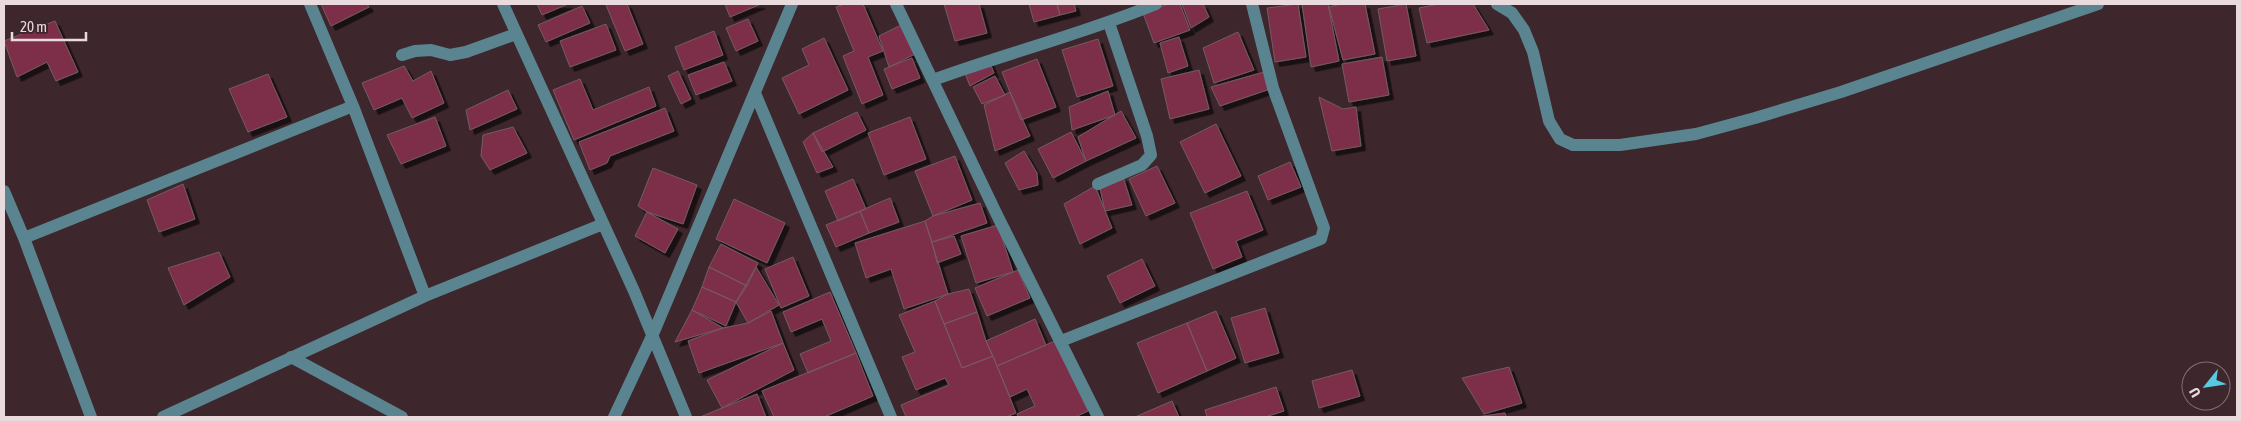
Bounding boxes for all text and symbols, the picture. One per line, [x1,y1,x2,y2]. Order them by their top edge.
scale bar [12,10,86,42]
text: 20 m [20,18,47,35]
north arrow [2181,361,2231,411]
text: U [2186,385,2204,400]

